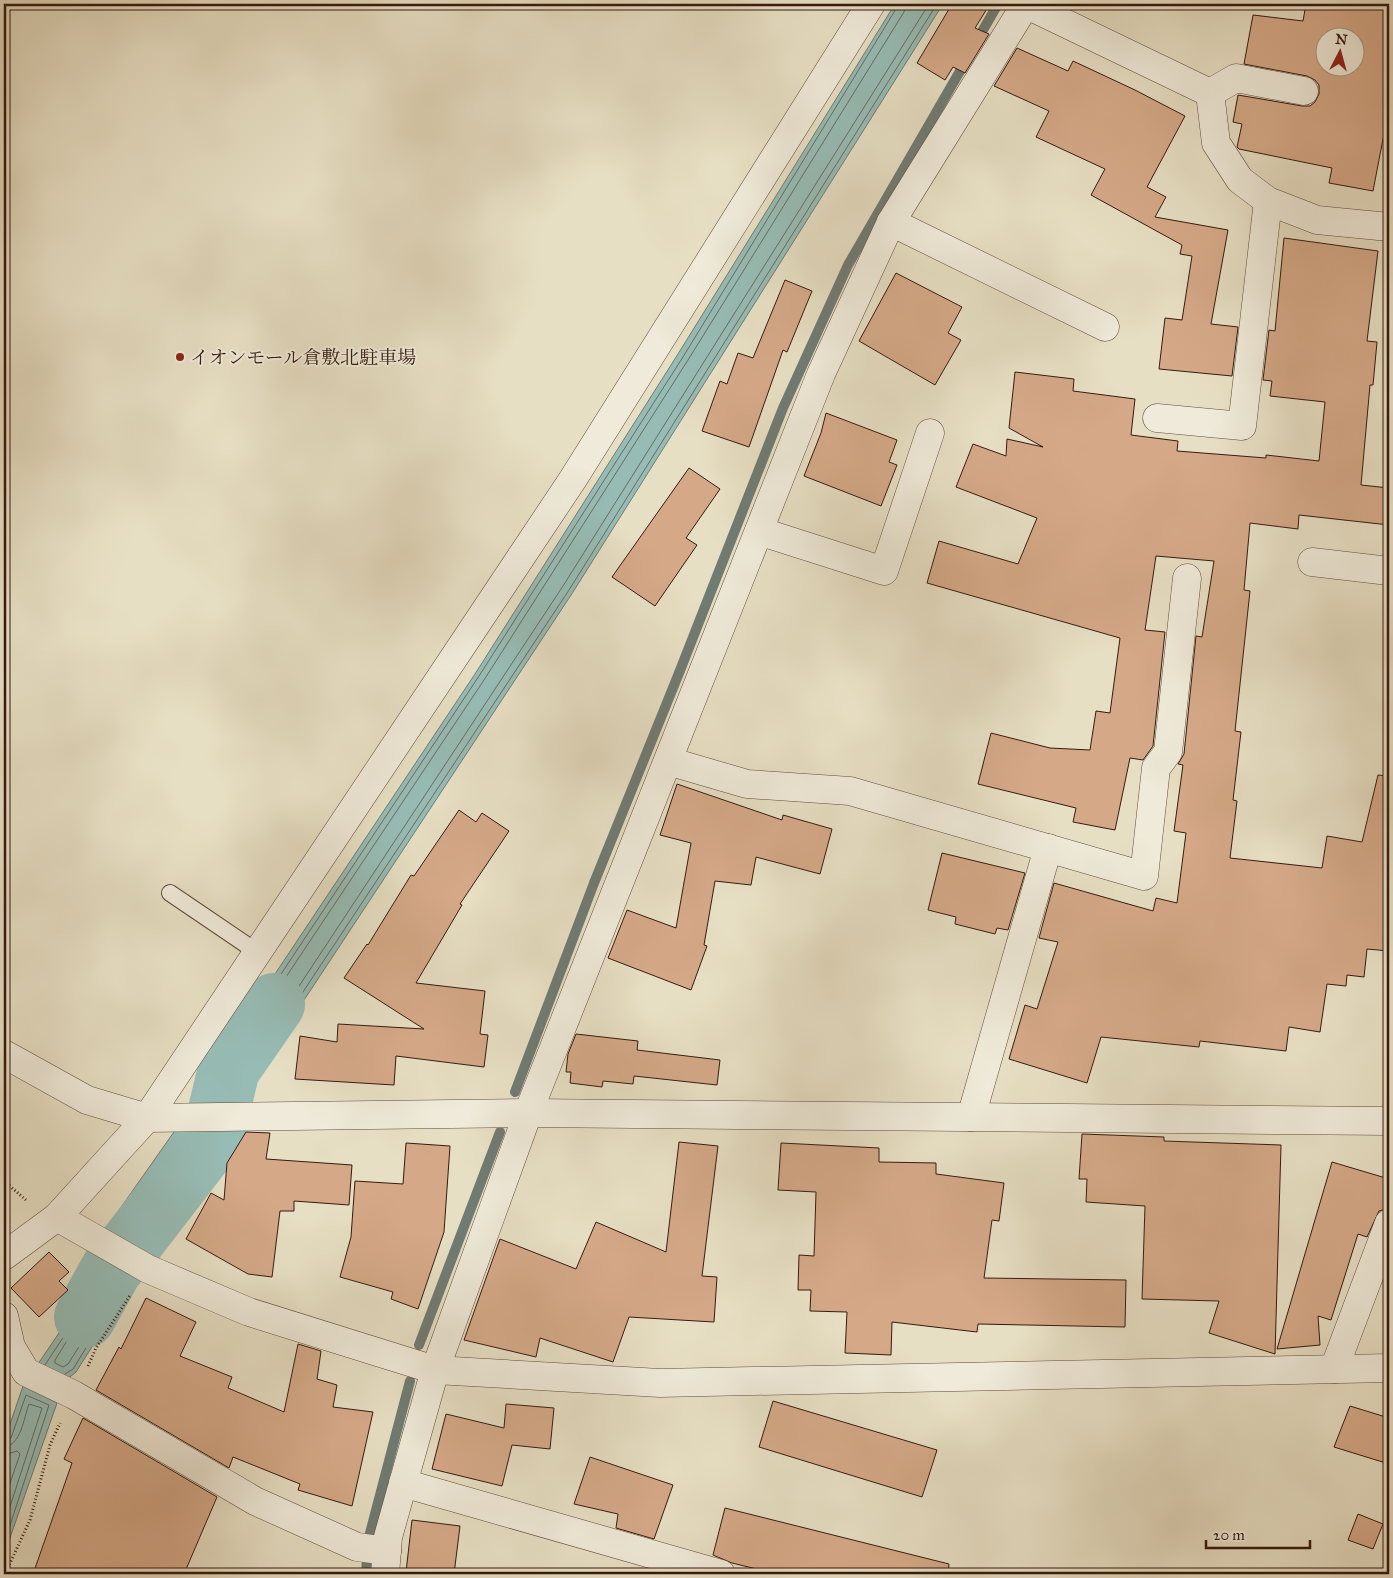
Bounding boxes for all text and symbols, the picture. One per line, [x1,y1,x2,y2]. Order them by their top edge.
north arrow [1316,28,1366,78]
text: N [1335,30,1348,49]
place label: イオンモール倉敷北駐車場 [190,346,416,369]
marker: イオンモール倉敷北駐車場 [174,351,186,363]
scale bar [1206,1518,1309,1550]
text: 20 m [1213,1526,1245,1544]

